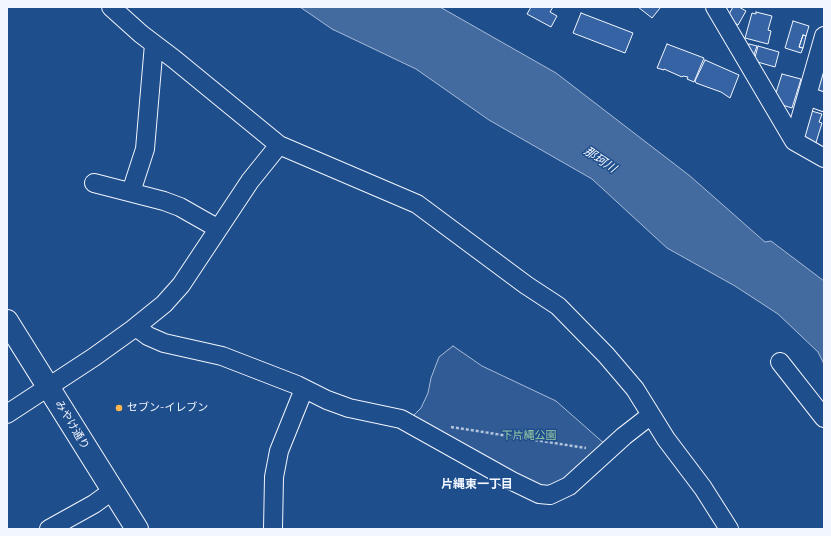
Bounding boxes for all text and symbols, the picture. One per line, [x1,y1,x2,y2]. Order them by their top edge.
water label: 那珂川 [581,144,619,176]
street label: みやけ通り [52,398,92,452]
place label: セブン-イレブン [127,401,208,415]
marker: セブン-イレブン [114,403,124,413]
park label: 下片縄公園 [502,429,556,443]
district label: 片縄東一丁目 [441,477,513,491]

